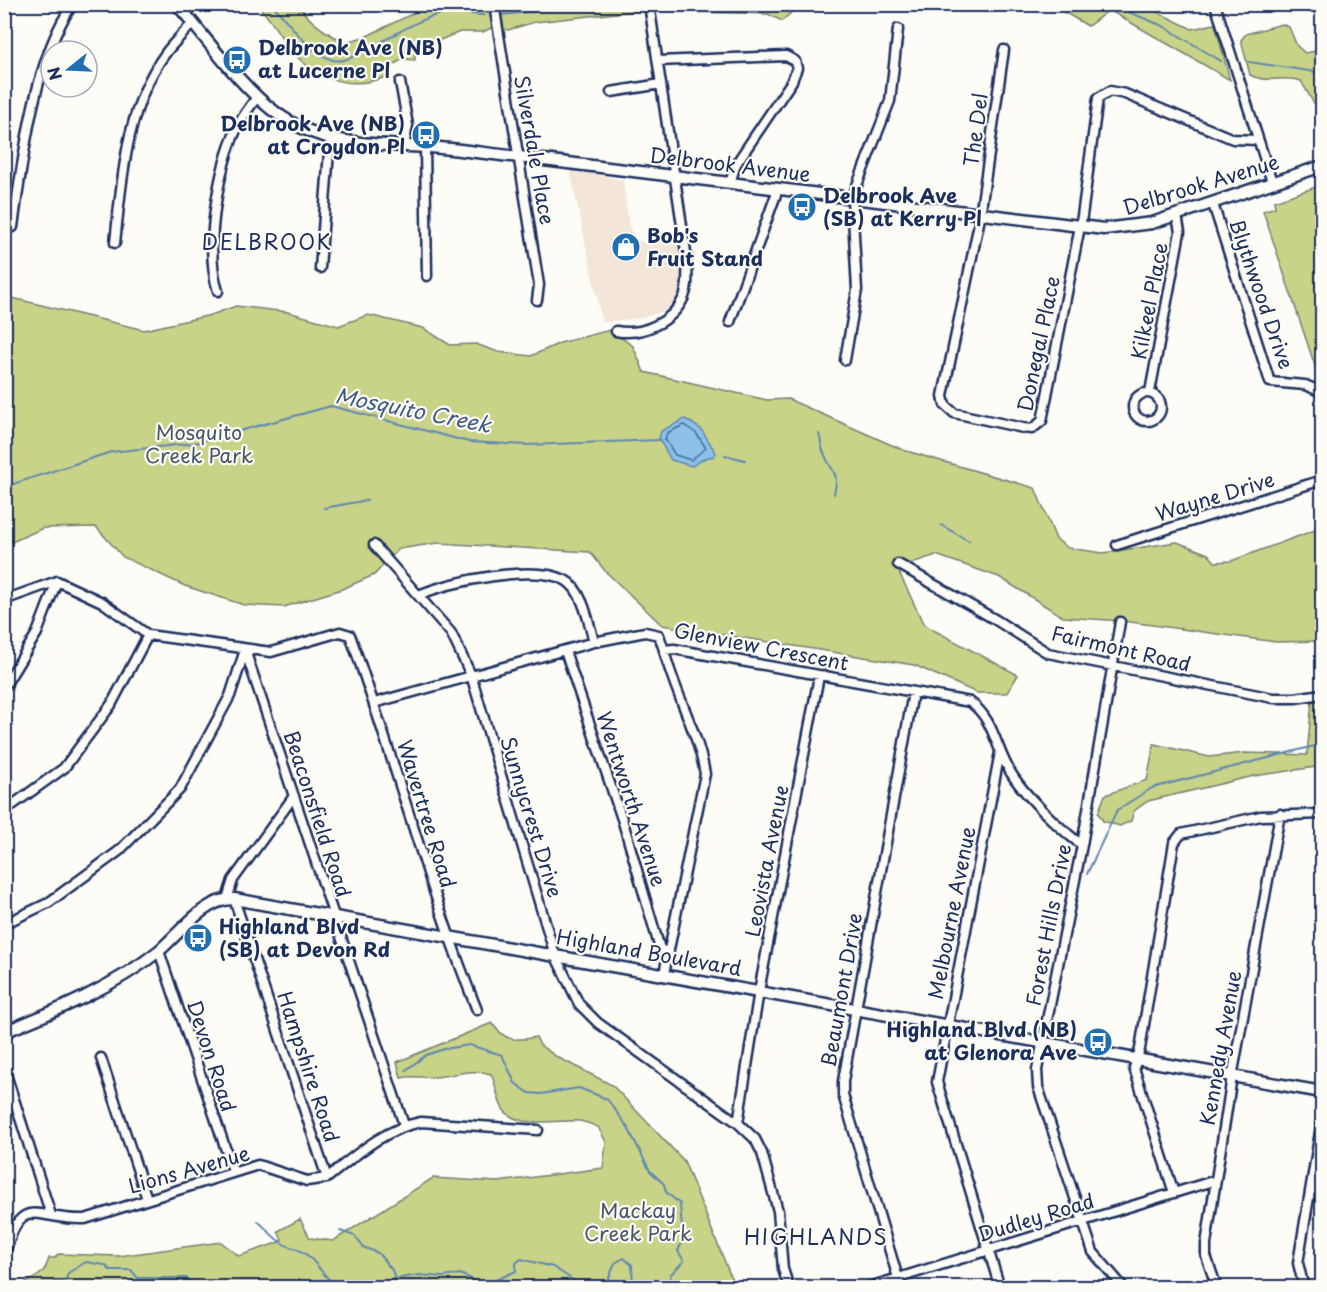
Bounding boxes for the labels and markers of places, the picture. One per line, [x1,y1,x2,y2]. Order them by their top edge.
place label: Delbrook Ave (NB) at Lucerne Pl [258,32,443,85]
bus stop icon: Delbrook Ave (NB) at Lucerne Pl [221,44,253,76]
place label: Delbrook Ave (NB) at Croydon Pl [220,108,405,161]
bus stop icon: Delbrook Ave (NB) at Croydon Pl [410,119,442,151]
place label: Delbrook Ave (SB) at Kerry Pl [823,180,982,233]
bus stop icon: Delbrook Ave (SB) at Kerry Pl [786,191,818,223]
place label: Bob's Fruit Stand [647,220,763,273]
shop icon: Bob's Fruit Stand [610,231,642,263]
place label: Highland Blvd (SB) at Devon Rd [219,911,390,964]
bus stop icon: Highland Blvd (SB) at Devon Rd [182,922,214,954]
place label: Highland Blvd (NB) at Glenora Ave [887,1014,1077,1067]
bus stop icon: Highland Blvd (NB) at Glenora Ave [1082,1026,1114,1058]

